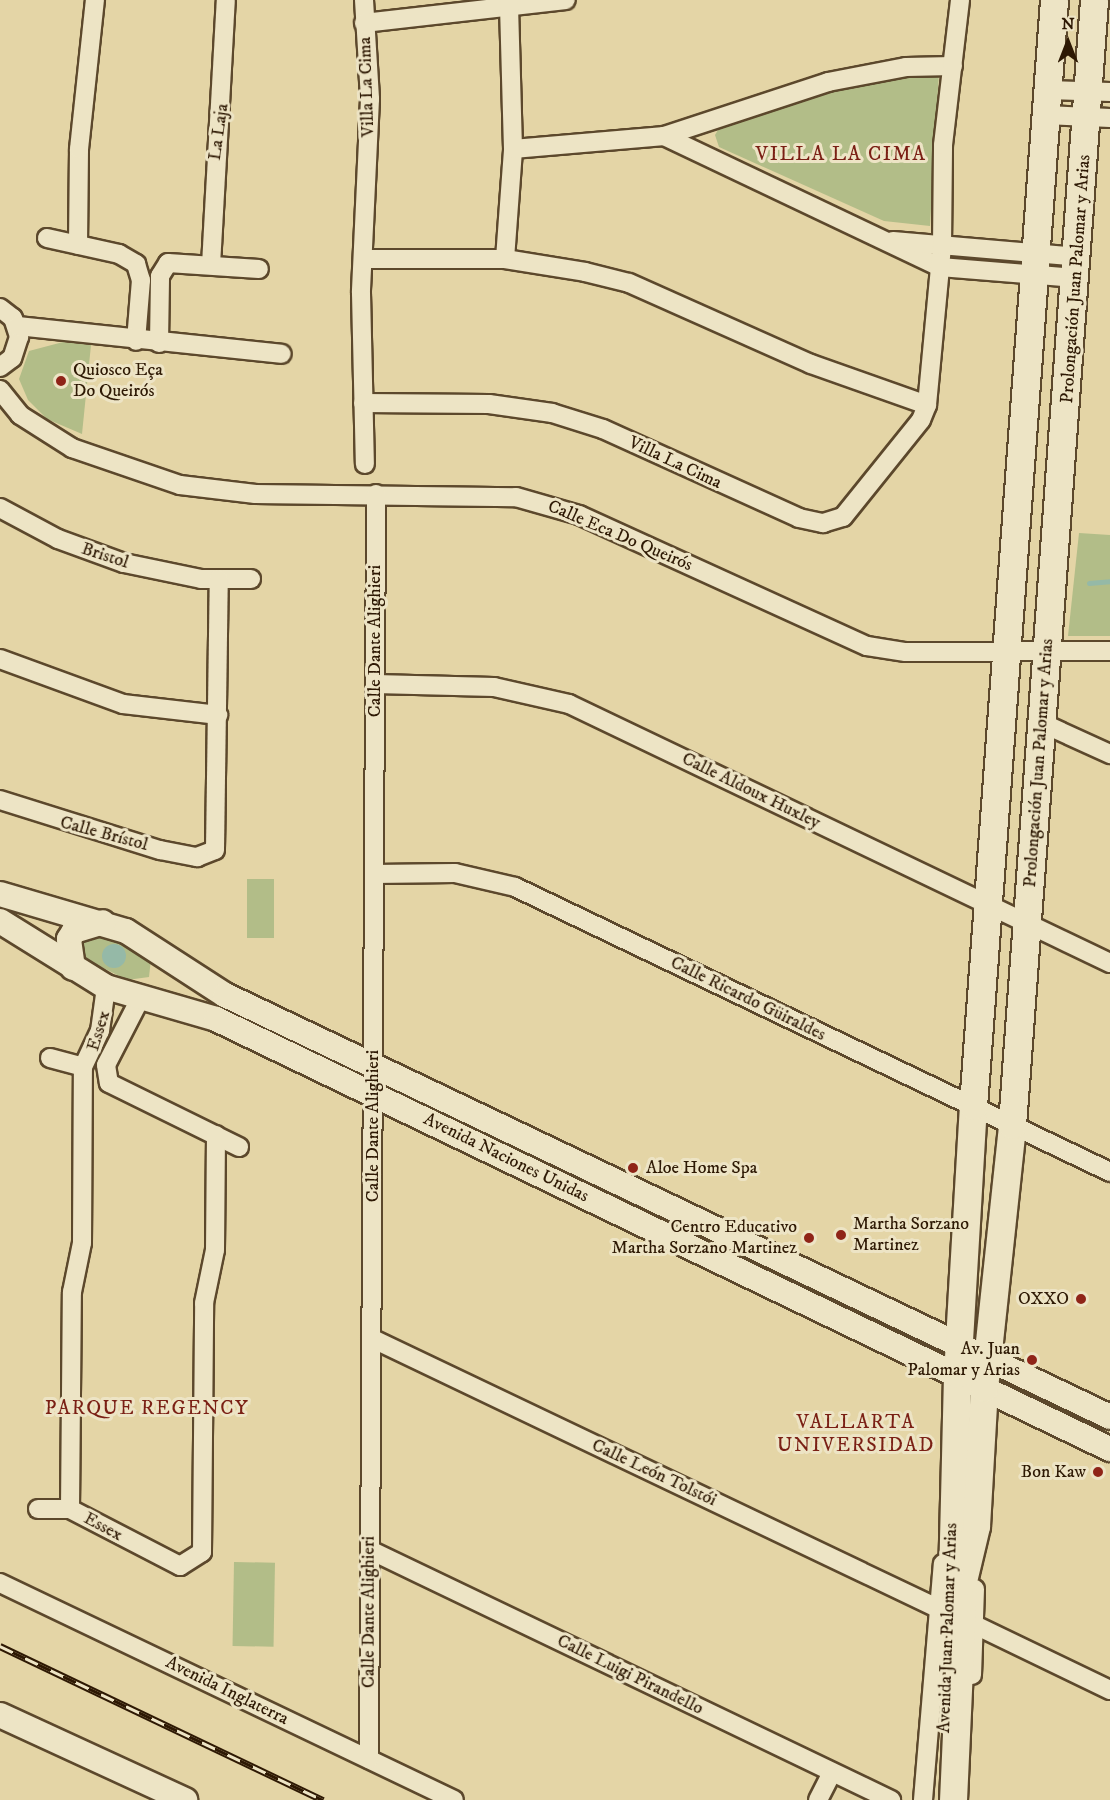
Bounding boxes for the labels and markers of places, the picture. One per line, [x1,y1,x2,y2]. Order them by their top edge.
place label: Quiosco Eça Do Queirós [73,360,163,403]
marker: Quiosco Eça Do Queirós [54,374,68,388]
place label: Aloe Home Spa [646,1157,757,1179]
marker: Aloe Home Spa [624,1159,642,1177]
place label: Martha Sorzano Martinez [853,1214,969,1256]
place label: Centro Educativo Martha Sorzano Martinez [611,1217,797,1260]
marker: Martha Sorzano Martinez [834,1228,848,1242]
marker: Centro Educativo Martha Sorzano Martinez [802,1231,816,1245]
place label: OXXO [1018,1288,1069,1310]
marker: OXXO [1074,1292,1088,1306]
place label: Av. Juan Palomar y Arias [907,1339,1020,1382]
marker: Av. Juan Palomar y Arias [1025,1353,1039,1367]
place label: Bon Kaw [1021,1461,1086,1483]
marker: Bon Kaw [1091,1465,1105,1479]

